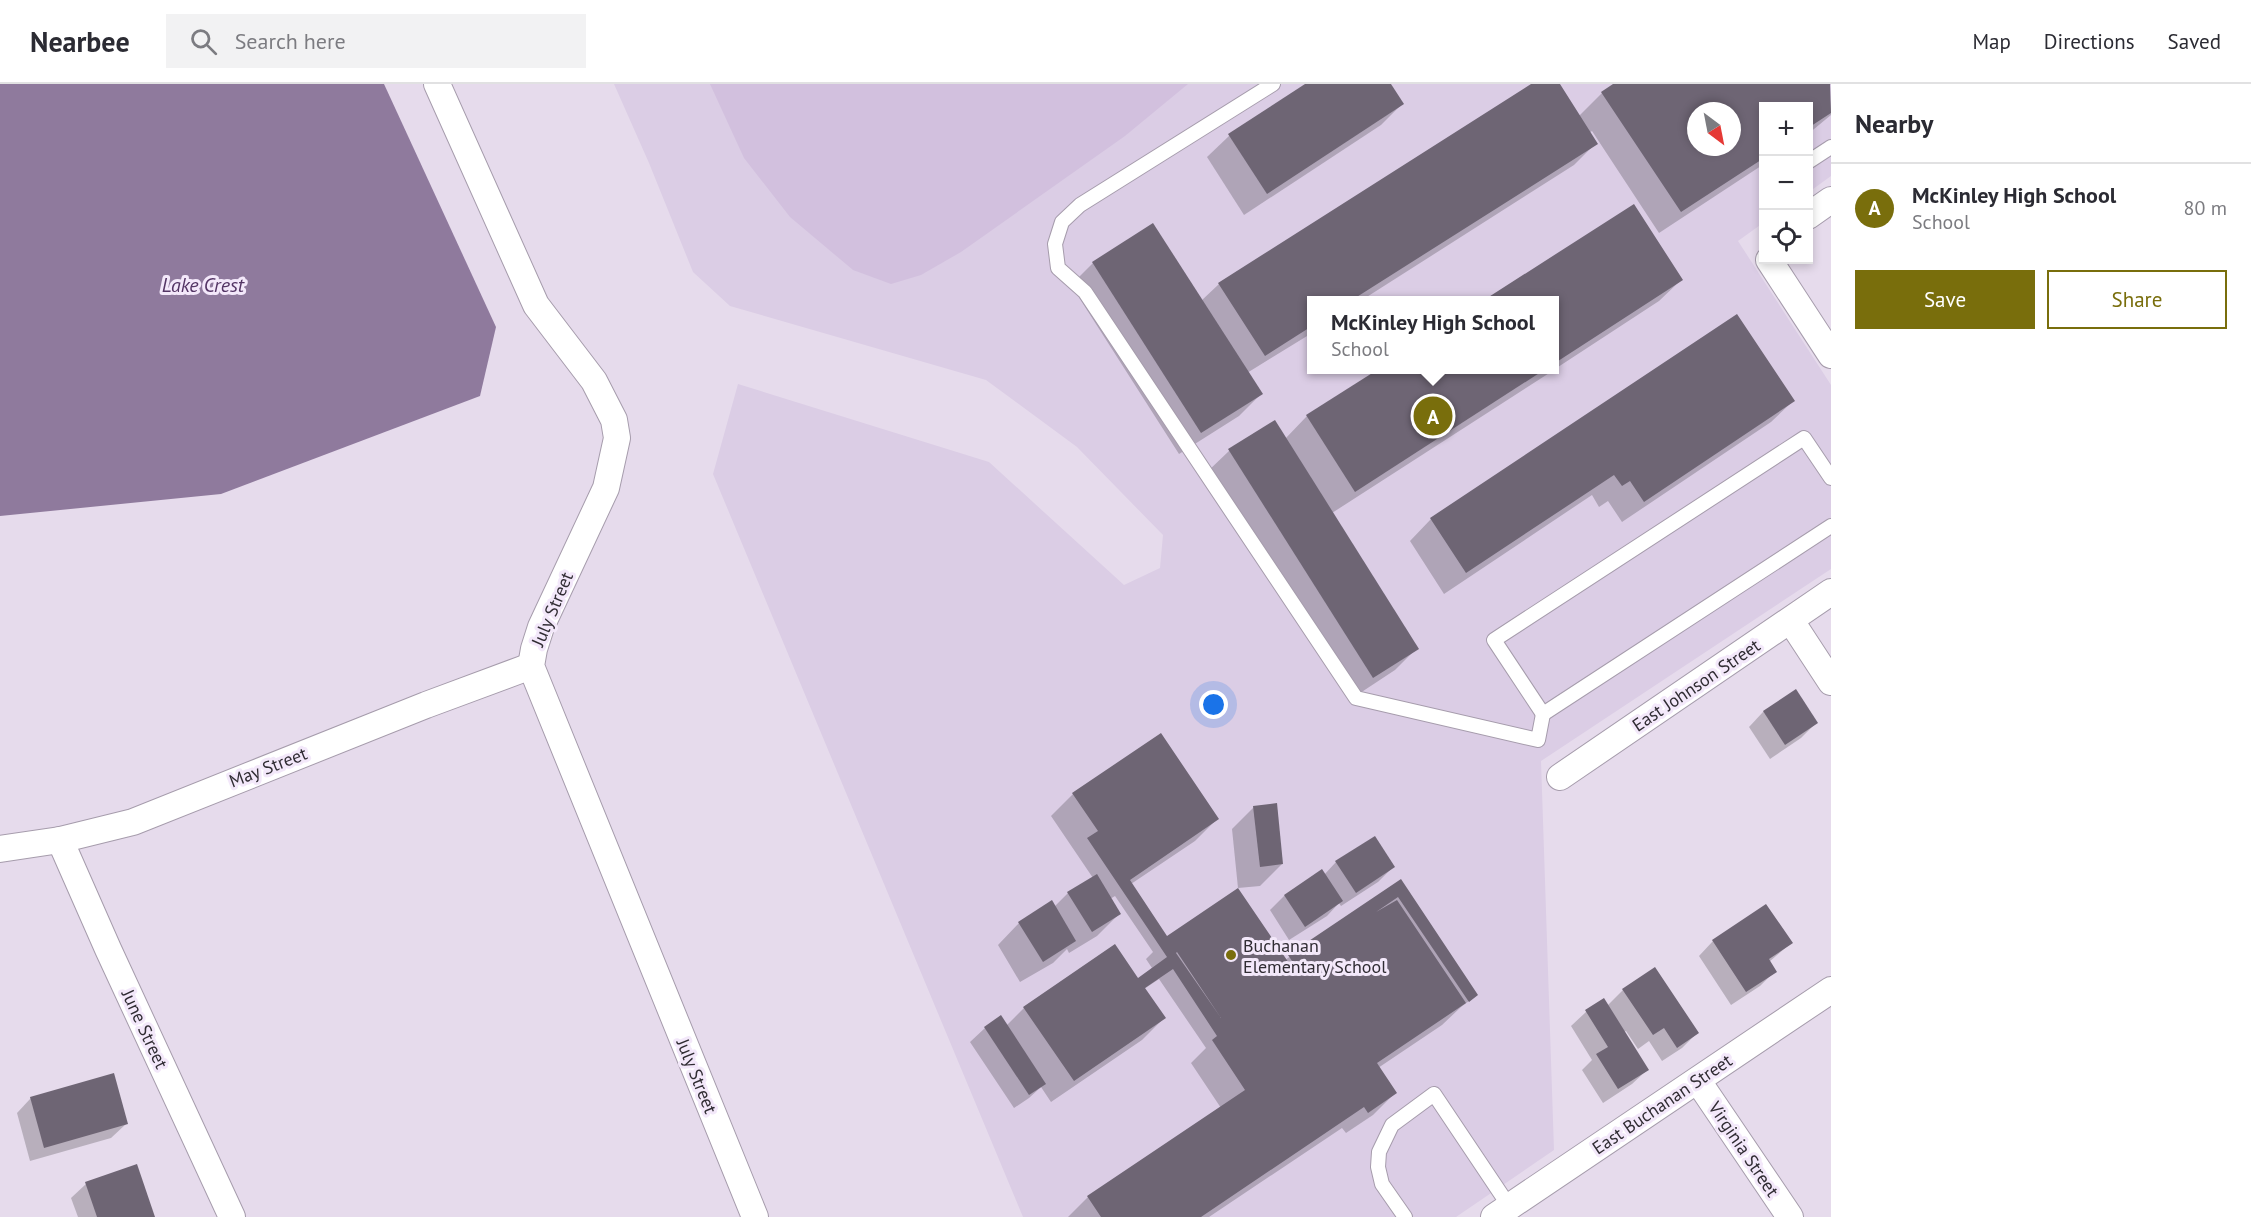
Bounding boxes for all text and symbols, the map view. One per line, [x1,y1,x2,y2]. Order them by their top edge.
search box [166,14,586,68]
text: Nearbee [30,23,130,60]
icon: search [187,25,220,58]
text: Search here [235,27,346,55]
text: Map [1972,28,2011,55]
text: Directions [2044,28,2135,55]
text: Saved [2168,28,2221,55]
north arrow [1687,102,1741,156]
map controls [1759,102,1813,264]
button: + [1759,102,1813,156]
text: Nearby [1855,107,1933,140]
button: − [1759,156,1813,210]
text: McKinley High School [1912,181,2116,209]
text: A [1868,195,1881,221]
text: 80 m [2184,195,2227,221]
text: School [1912,209,1970,235]
button: locate [1759,210,1813,264]
button: Save [1855,270,2035,329]
button: Share [2047,270,2227,329]
water label: Lake Crest [162,272,246,298]
popup [1307,296,1559,374]
text: McKinley High School [1331,308,1535,336]
text: School [1331,336,1389,362]
pin: A [1414,394,1452,438]
street label: July Street [526,568,578,651]
street label: East Johnson Street [1628,634,1764,736]
your location [1199,690,1228,719]
street label: May Street [226,742,310,792]
place label: Buchanan Elementary School [1243,934,1387,978]
marker: Buchanan Elementary School [1224,948,1238,962]
street label: June Street [116,985,173,1072]
street label: July Street [671,1034,722,1117]
street label: East Buchanan Street [1588,1049,1736,1159]
street label: Virginia Street [1703,1096,1784,1201]

